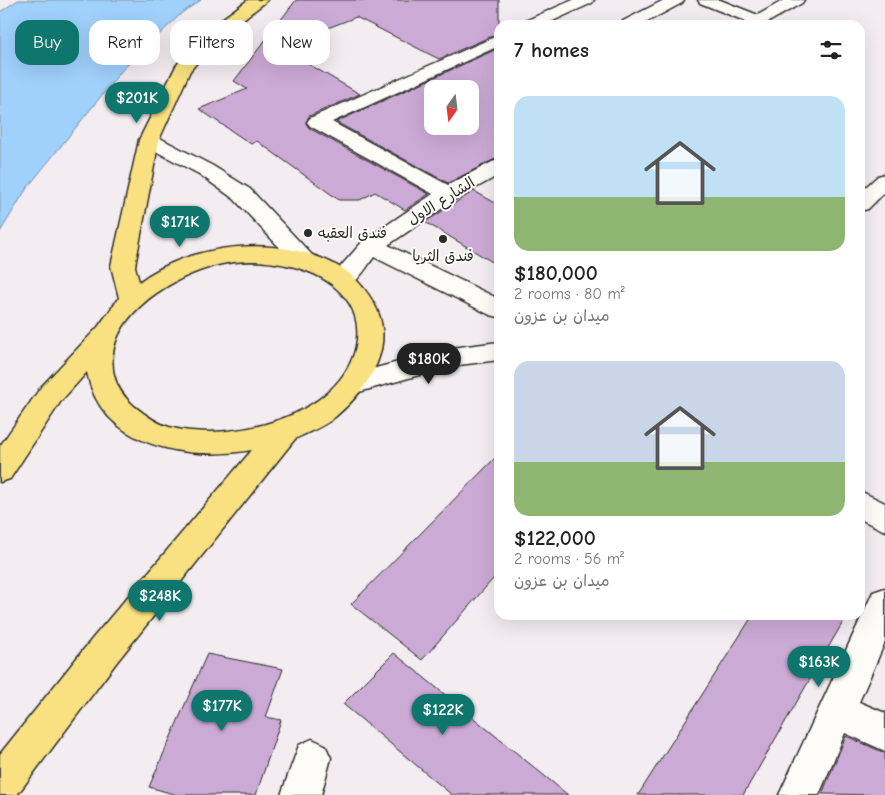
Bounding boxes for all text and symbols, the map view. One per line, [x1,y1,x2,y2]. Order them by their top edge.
chip: Buy [15,20,79,65]
chip: Rent [89,20,160,65]
chip: Filters [170,20,253,65]
chip: New [263,20,330,65]
icon: filters [817,36,845,64]
text: 7 homes [514,38,589,62]
north arrow [424,80,479,135]
map controls [424,80,479,135]
pin: $201K [102,82,172,124]
text: $201K [116,89,158,107]
icon: home [635,128,725,218]
street label: الشارع الاول [404,173,478,230]
pin: $171K [145,206,215,248]
text: $171K [161,213,199,231]
place label: فندق العقبه [318,224,387,242]
marker: فندق العقبه [302,227,314,239]
marker: فندق الثريا [437,233,449,245]
place label: فندق الثريا [412,247,474,265]
text: $180,000 [514,261,598,285]
text: 2 rooms · 80 m² [514,285,625,303]
text: ميدان بن عزون [514,307,610,325]
pin: $180K [394,342,464,385]
text: $180K [408,350,450,368]
icon: home [635,393,725,483]
text: $122,000 [514,526,596,550]
text: 2 rooms · 56 m² [514,550,624,568]
text: ميدان بن عزون [514,572,610,590]
pin: $248K [125,580,195,622]
text: $248K [139,587,181,605]
pin: $163K [784,646,854,688]
text: $163K [798,653,840,671]
pin: $177K [187,690,257,732]
pin: $122K [408,694,478,736]
text: $177K [202,697,242,715]
text: $122K [423,701,463,719]

